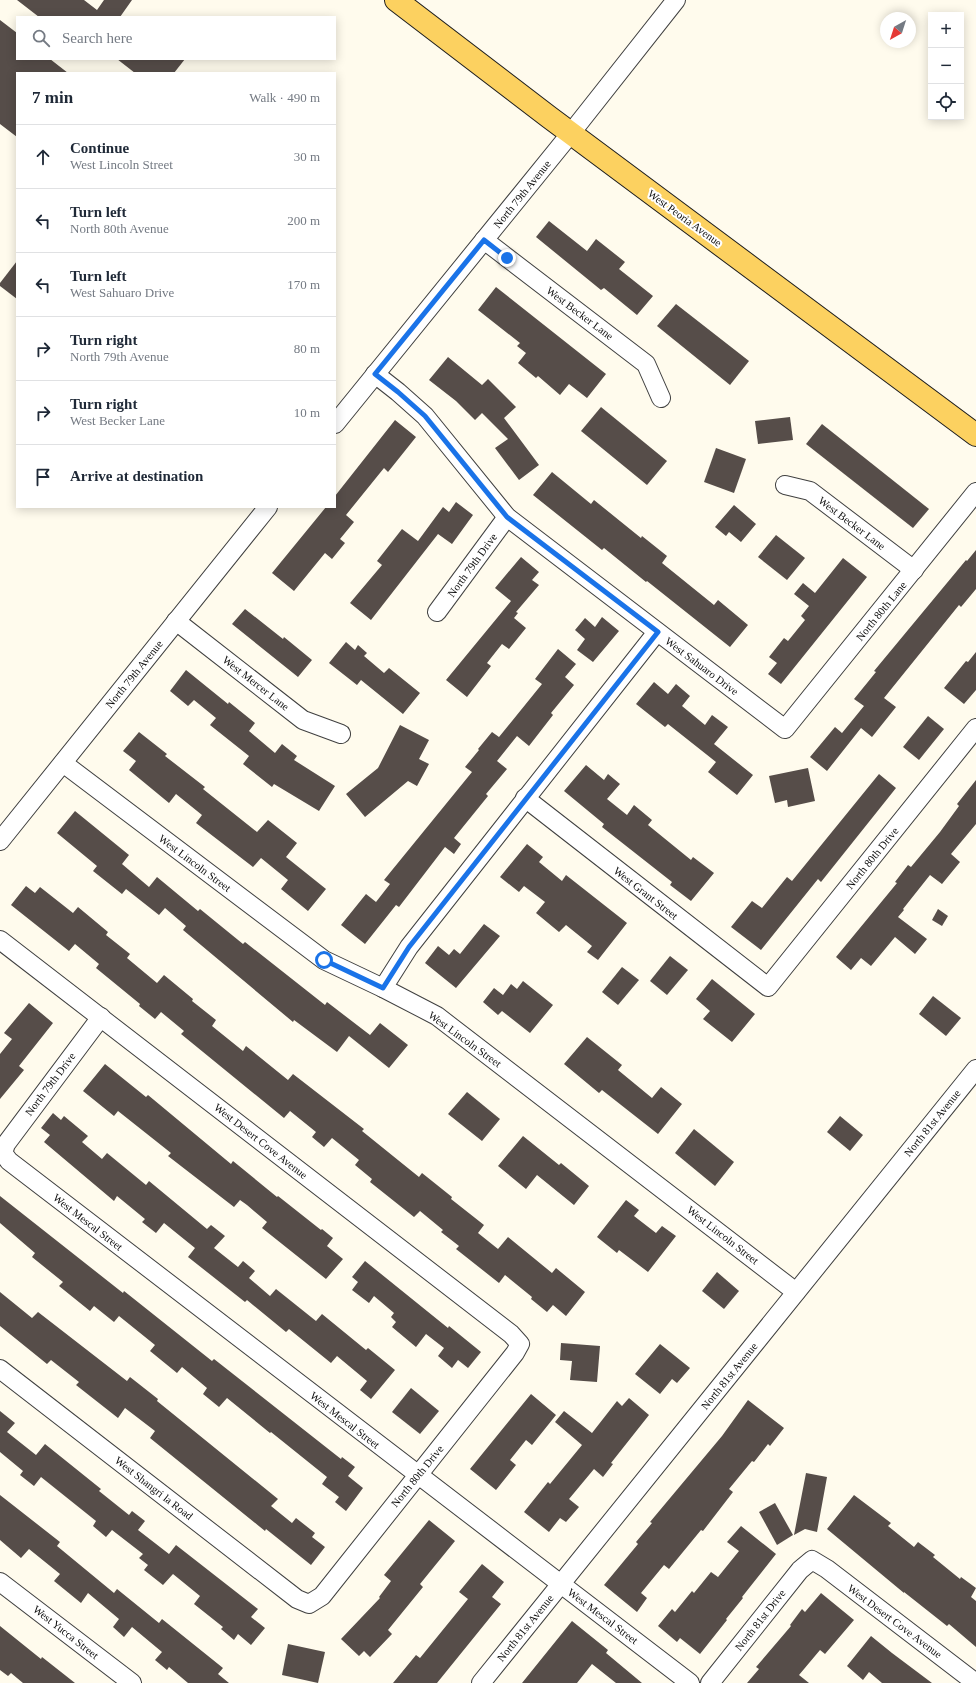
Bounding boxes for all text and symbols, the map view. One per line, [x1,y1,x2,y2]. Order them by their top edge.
north arrow [880,12,916,48]
map controls [928,12,964,120]
button: + [928,12,964,48]
search box [16,16,336,60]
icon: search [30,27,52,49]
text: Search here [62,30,132,46]
button: − [928,48,964,84]
button: locate [928,84,964,120]
text: 7 min [32,88,73,107]
text: Walk · 490 m [249,90,320,105]
text: Continue [70,140,129,156]
icon: ahead [32,146,54,168]
text: 30 m [294,149,320,164]
text: West Lincoln Street [70,157,173,172]
street label: North 79th Avenue [491,158,553,230]
street label: West Peoria Avenue [646,187,724,249]
text: Turn left [70,204,127,220]
icon: left [32,210,54,232]
text: 200 m [287,213,320,228]
text: North 80th Avenue [70,221,169,236]
route end [498,249,516,267]
text: Turn left [70,268,127,284]
icon: left [32,274,54,296]
text: 170 m [287,277,320,292]
street label: West Becker Lane [544,284,616,342]
text: West Sahuaro Drive [70,285,174,300]
text: Turn right [70,332,137,348]
icon: right [32,338,54,360]
text: 80 m [294,341,320,356]
text: North 79th Avenue [70,349,169,364]
text: Turn right [70,396,137,412]
icon: right [32,402,54,424]
text: 10 m [294,405,320,420]
text: West Becker Lane [70,413,165,428]
icon: arrive [32,466,54,488]
text: Arrive at destination [70,468,203,484]
street label: West Becker Lane [816,494,888,552]
street label: North 79th Drive [445,531,499,599]
street label: North 80th Lane [853,579,909,643]
street label: West Sahuaro Drive [663,635,741,697]
street label: North 79th Avenue [103,638,165,710]
street label: West Mercer Lane [220,653,292,713]
street label: North 80th Drive [843,825,901,891]
street label: West Lincoln Street [157,832,233,894]
street label: West Grant Street [612,864,680,922]
route start [315,951,333,969]
street label: West Lincoln Street [426,1009,504,1069]
street label: North 79th Drive [22,1050,78,1118]
street label: North 81st Avenue [901,1087,963,1159]
street label: West Desert Cove Avenue [212,1101,310,1181]
street label: West Mescal Street [51,1191,125,1253]
street label: West Lincoln Street [685,1203,761,1267]
street label: North 81st Avenue [698,1340,760,1412]
street label: West Mescal Street [308,1389,382,1451]
street label: North 80th Drive [388,1443,446,1509]
street label: West Shangri la Road [113,1454,196,1522]
street label: West Desert Cove Avenue [846,1582,944,1660]
street label: West Mescal Street [566,1586,640,1646]
street label: North 81st Drive [732,1587,788,1653]
street label: North 81st Avenue [494,1592,556,1664]
street label: West Yucca Street [31,1603,101,1661]

